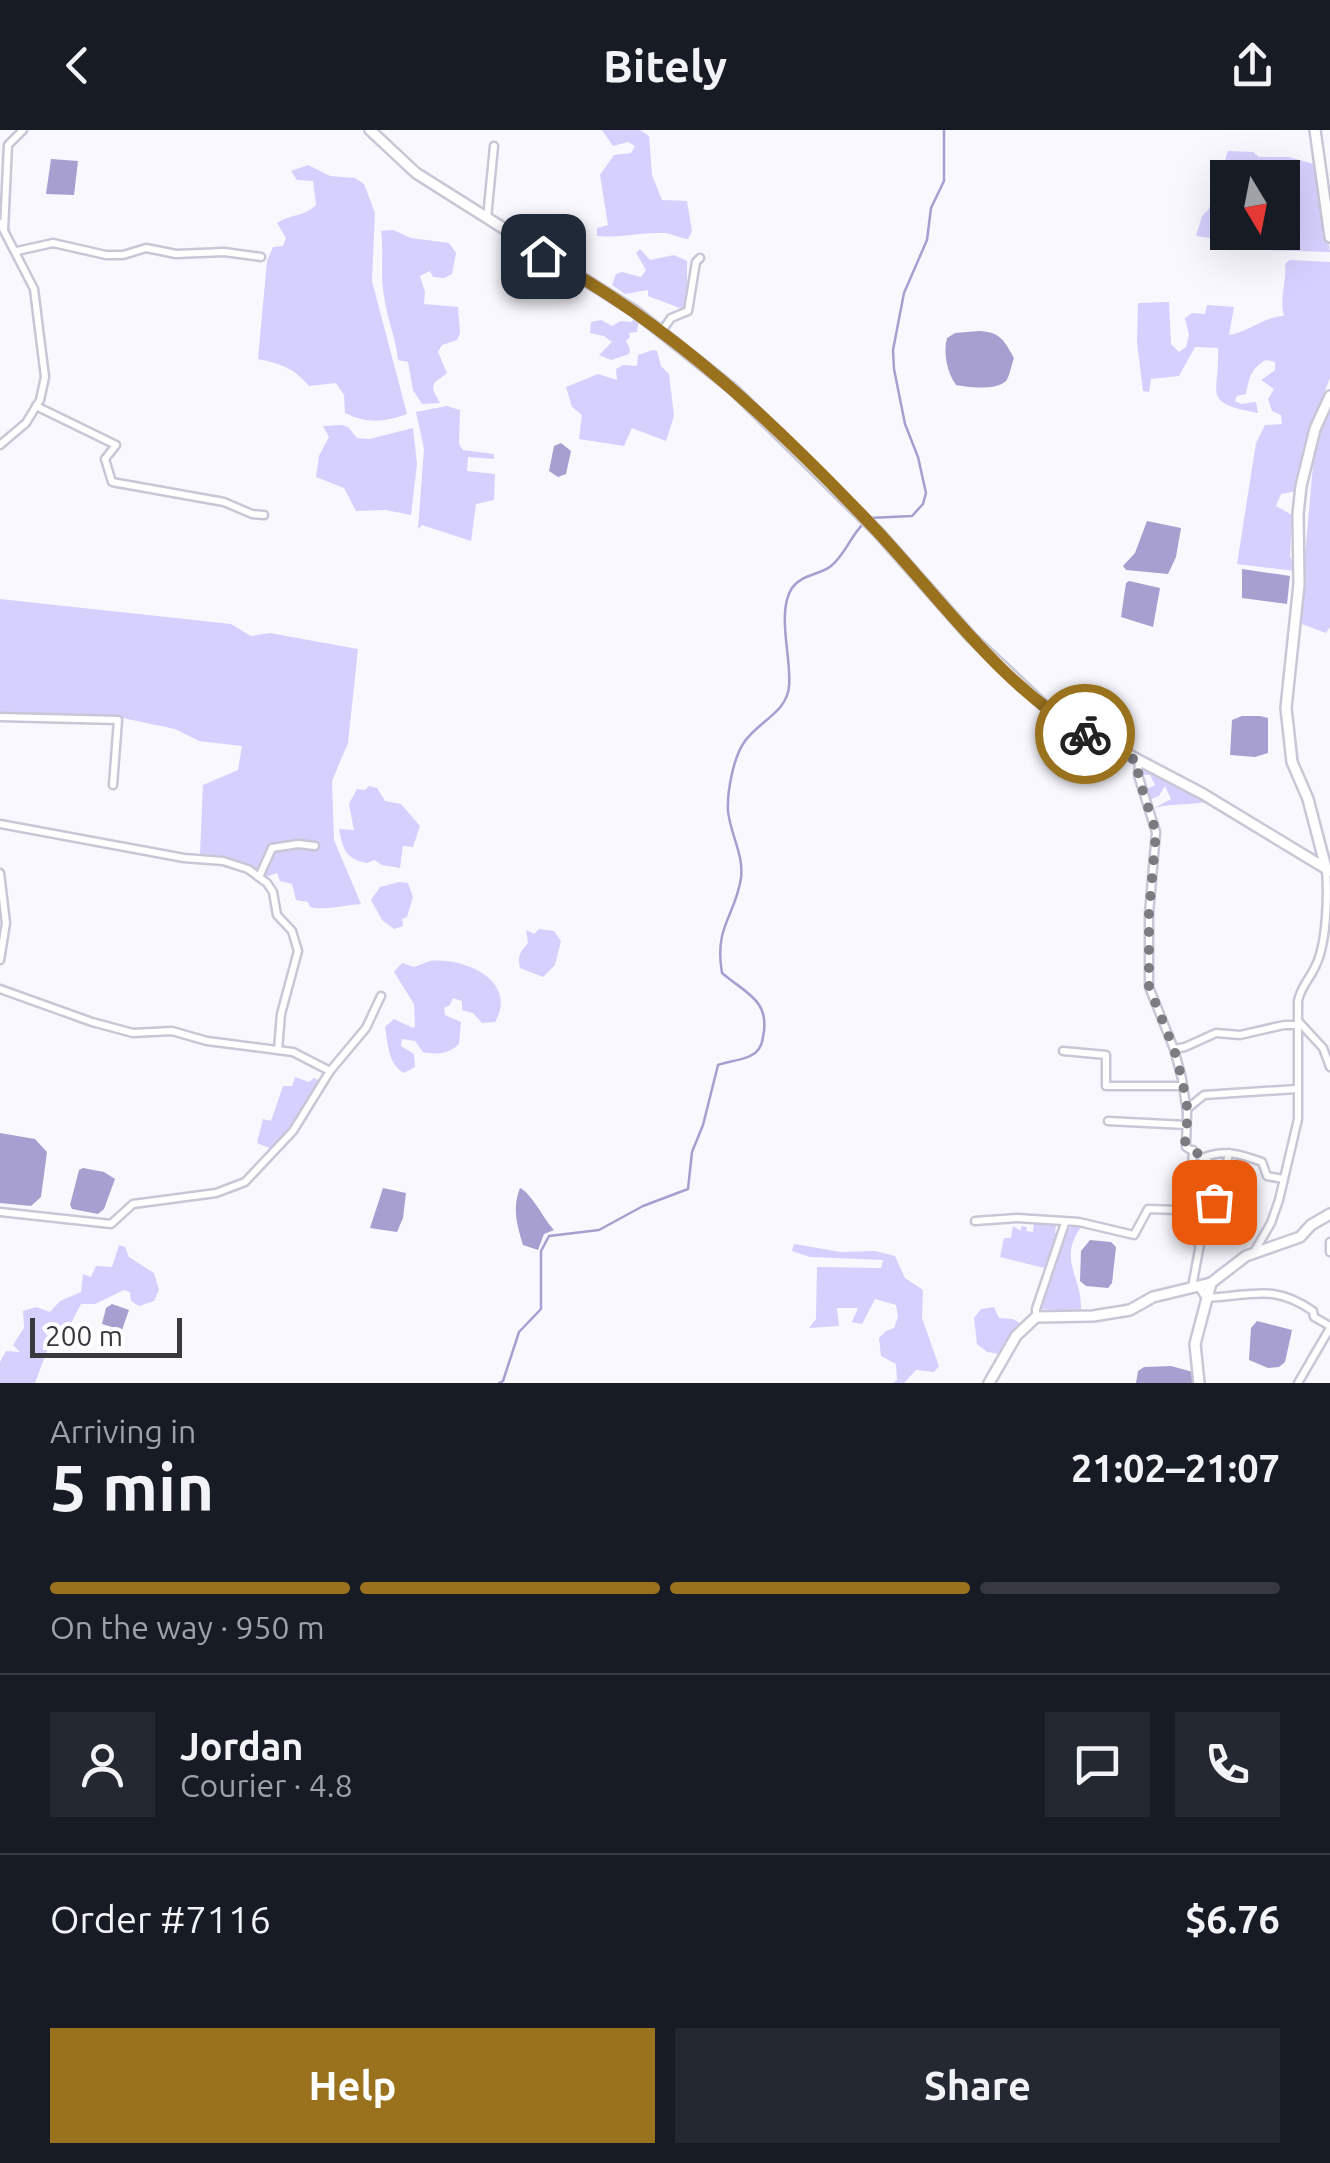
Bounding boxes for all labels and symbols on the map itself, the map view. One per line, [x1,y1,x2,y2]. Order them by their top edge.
north arrow [1210,160,1300,250]
pin [501,214,586,299]
courier [1035,684,1135,784]
pin [1172,1160,1257,1245]
scale bar [30,1313,182,1358]

